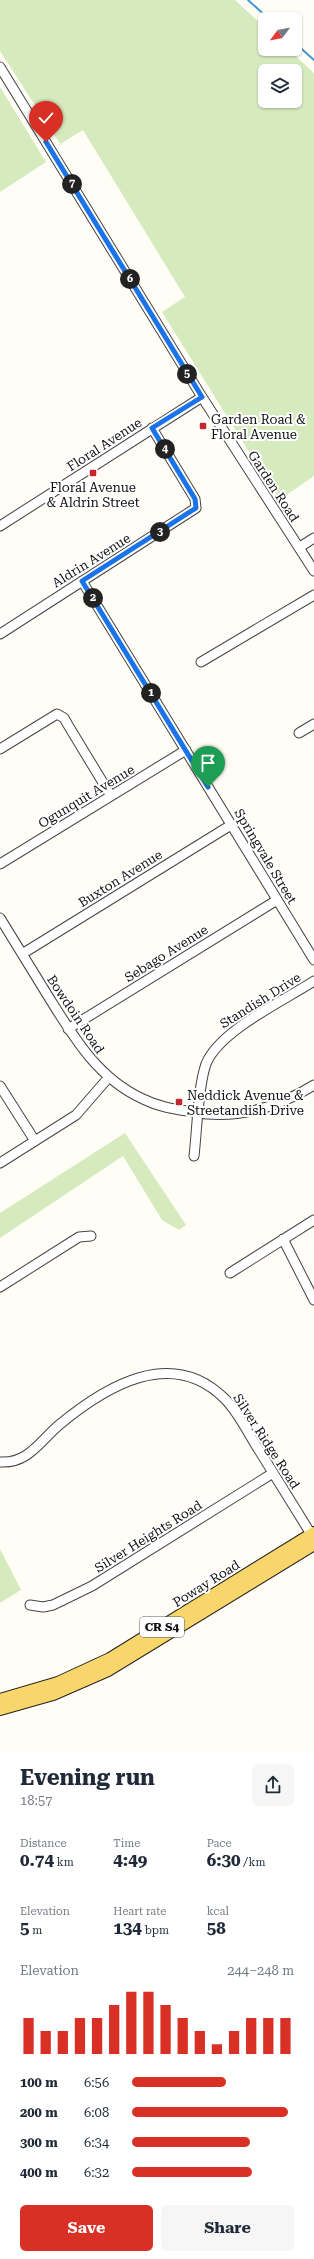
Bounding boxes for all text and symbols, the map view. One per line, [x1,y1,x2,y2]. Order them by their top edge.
north arrow [258,12,302,56]
map controls [258,12,302,108]
button: layers [258,64,302,108]
pin [29,101,63,142]
icon: check [35,107,57,129]
pin: 7 [62,174,82,194]
text: 7 [69,177,75,190]
pin: 6 [120,269,140,289]
text: 6 [127,272,133,285]
pin: 5 [177,364,197,384]
text: 5 [184,367,190,380]
place label: Garden Road & Floral Avenue [211,412,306,442]
street label: Floral Avenue [64,415,144,474]
marker: Garden Road & Floral Avenue [198,421,208,431]
pin: 4 [155,439,175,459]
text: 4 [162,442,168,455]
street label: Garden Road [245,448,302,525]
marker: Floral Avenue & Aldrin Street [88,468,98,478]
place label: Floral Avenue & Aldrin Street [46,480,140,510]
pin: 3 [150,522,170,542]
text: 3 [157,525,163,538]
street label: Aldrin Avenue [49,530,133,590]
pin: 2 [83,588,103,608]
text: 2 [90,591,96,604]
pin: 1 [141,683,161,703]
text: 1 [148,686,154,699]
pin [191,746,225,787]
icon: arrive [197,752,219,774]
street label: Ogunquit Avenue [35,762,137,831]
street label: Springvale Street [231,806,300,907]
street label: Buxton Avenue [76,847,165,910]
street label: Sebago Avenue [122,922,211,985]
street label: Standish Drive [217,970,304,1031]
street label: Bowdoin Road [44,972,108,1057]
place label: Neddick Avenue & Streetandish Drive [187,1088,304,1118]
marker: Neddick Avenue & Streetandish Drive [174,1097,184,1107]
street label: Silver Ridge Road [230,1391,303,1492]
street label: Silver Heights Road [92,1497,205,1575]
street label: Poway Road [170,1557,243,1610]
road number: CR S4 [140,1617,184,1637]
button: share [252,1764,294,1806]
text: Evening run [20,1765,155,1790]
text: 18:57 [20,1793,52,1808]
text: Distance [20,1837,67,1850]
text: Time [113,1837,140,1850]
text: Pace [207,1837,231,1850]
text: 0.74 [20,1850,54,1870]
text: 4:49 [113,1850,147,1870]
text: 6:30 [207,1850,241,1870]
text: km [54,1856,74,1869]
text: /km [241,1856,266,1869]
text: Elevation [20,1905,70,1918]
text: Heart rate [113,1905,166,1918]
text: kcal [207,1905,229,1918]
text: 5 [20,1918,30,1938]
text: 134 [113,1918,142,1938]
text: 58 [207,1918,226,1938]
text: m [30,1924,42,1937]
text: bpm [142,1924,169,1937]
text: Elevation [20,1963,79,1978]
text: 244–248 m [227,1963,294,1978]
text: 100 m [20,2075,58,2090]
text: 6:56 [84,2075,109,2090]
text: 200 m [20,2105,58,2120]
text: 6:08 [84,2105,109,2120]
text: 300 m [20,2135,58,2150]
text: 6:34 [84,2135,109,2150]
text: 400 m [20,2165,58,2180]
text: 6:32 [84,2165,109,2180]
button: Save [20,2205,153,2251]
button: Share [161,2205,294,2251]

